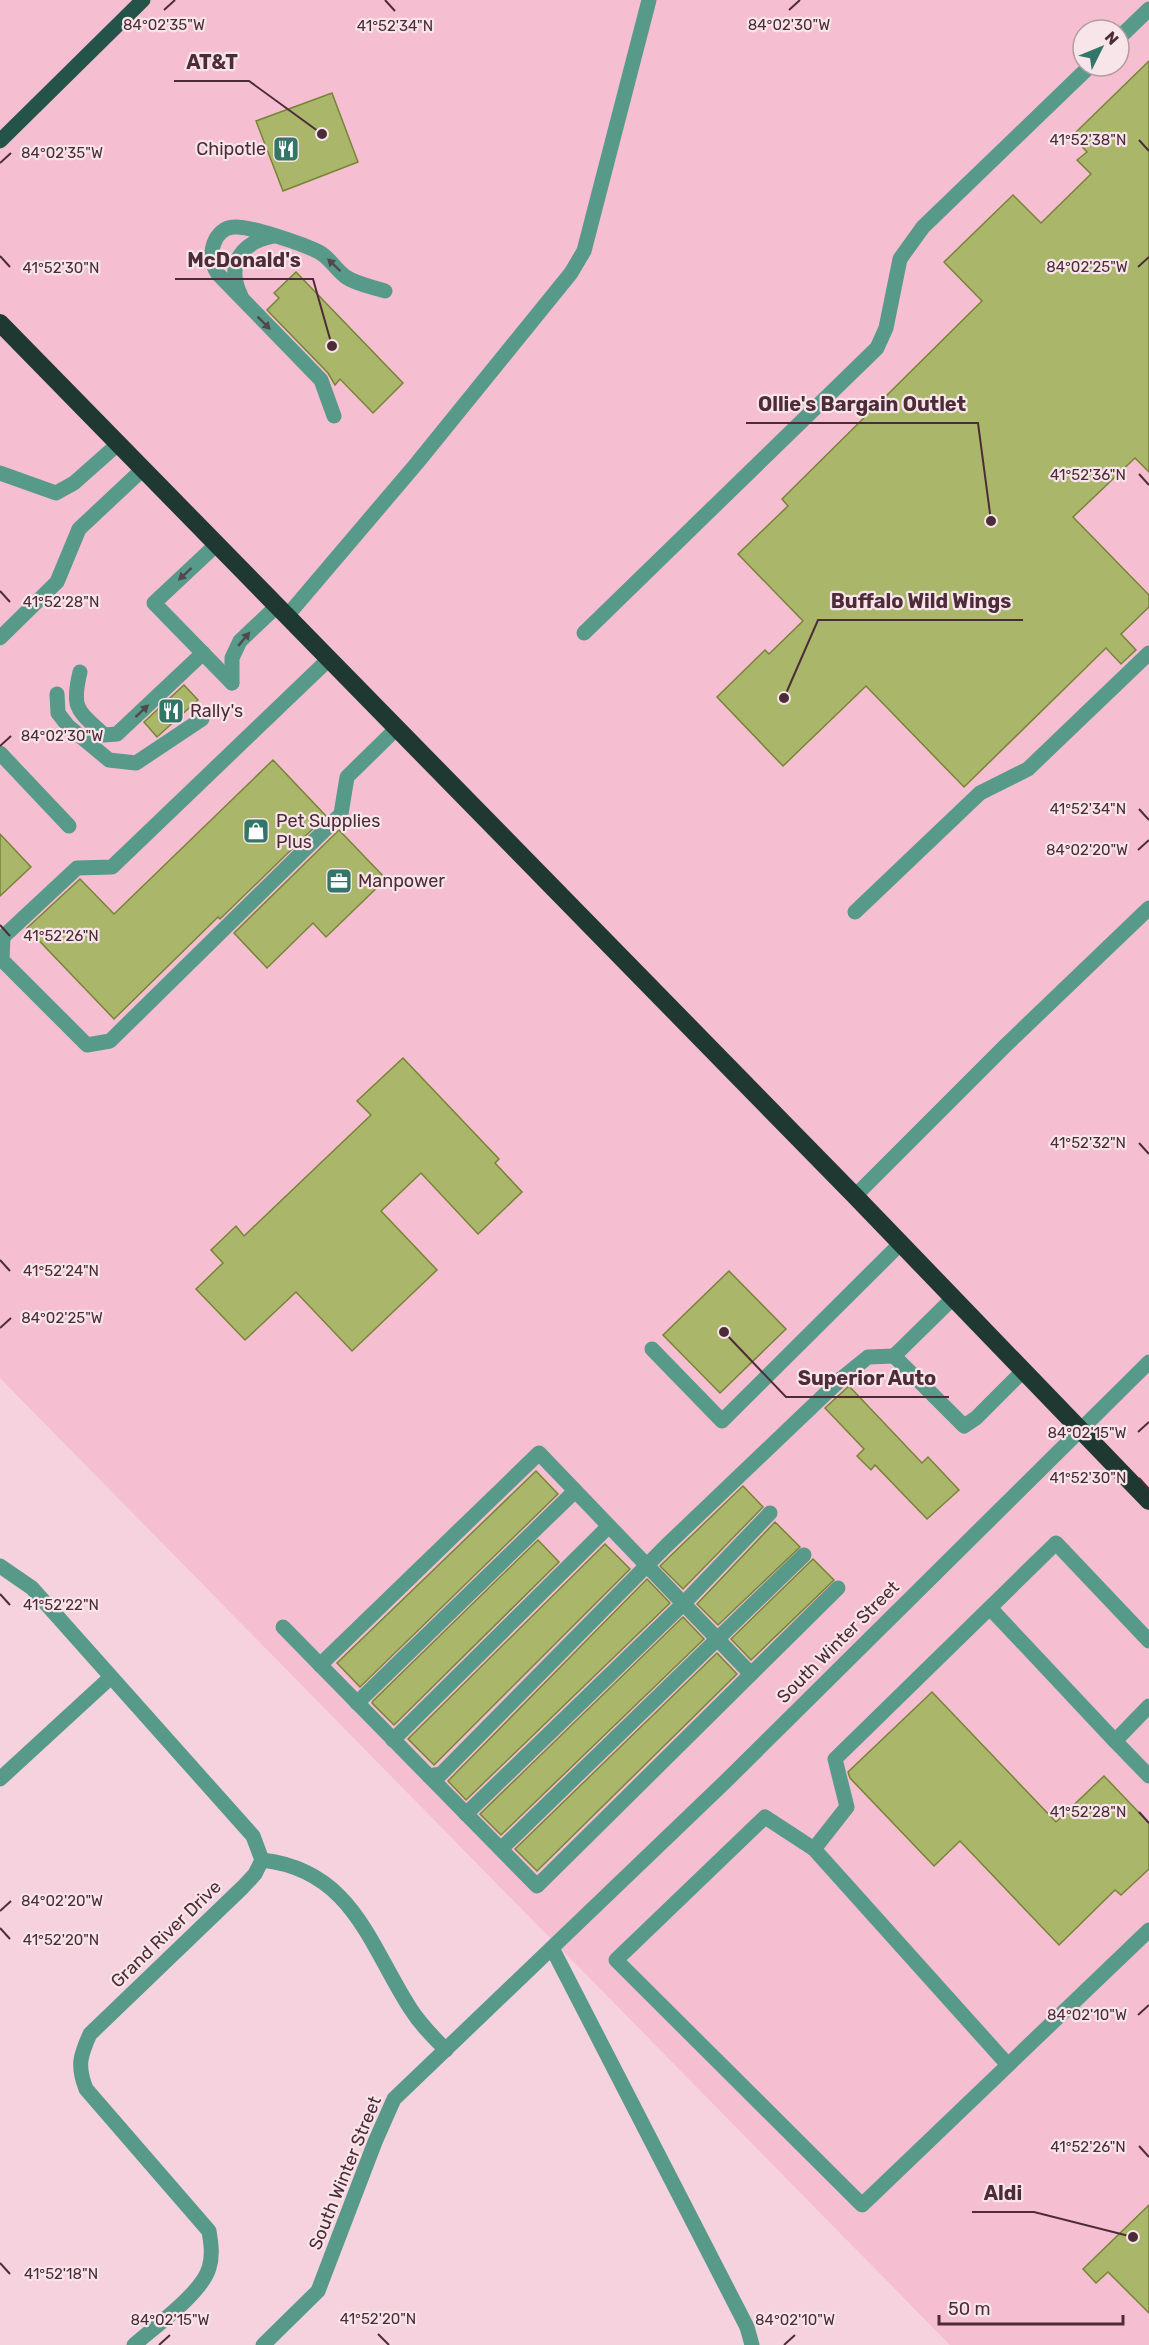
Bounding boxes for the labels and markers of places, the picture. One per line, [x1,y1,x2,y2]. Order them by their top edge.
callout: AT&T [174,43,249,81]
restaurant icon: Chipotle [271,134,301,164]
place label: Chipotle [196,138,266,160]
callout: McDonald's [175,241,313,279]
callout: Ollie's Bargain Outlet [746,385,978,423]
callout: Buffalo Wild Wings [818,582,1023,620]
restaurant icon: Rally's [156,696,186,726]
place label: Rally's [190,700,243,722]
place label: Pet Supplies Plus [276,810,380,853]
shop icon: Pet Supplies Plus [241,816,271,846]
office icon: Manpower [324,866,354,896]
place label: Manpower [358,870,445,892]
callout: Superior Auto [786,1359,949,1397]
callout: Aldi [972,2174,1034,2212]

